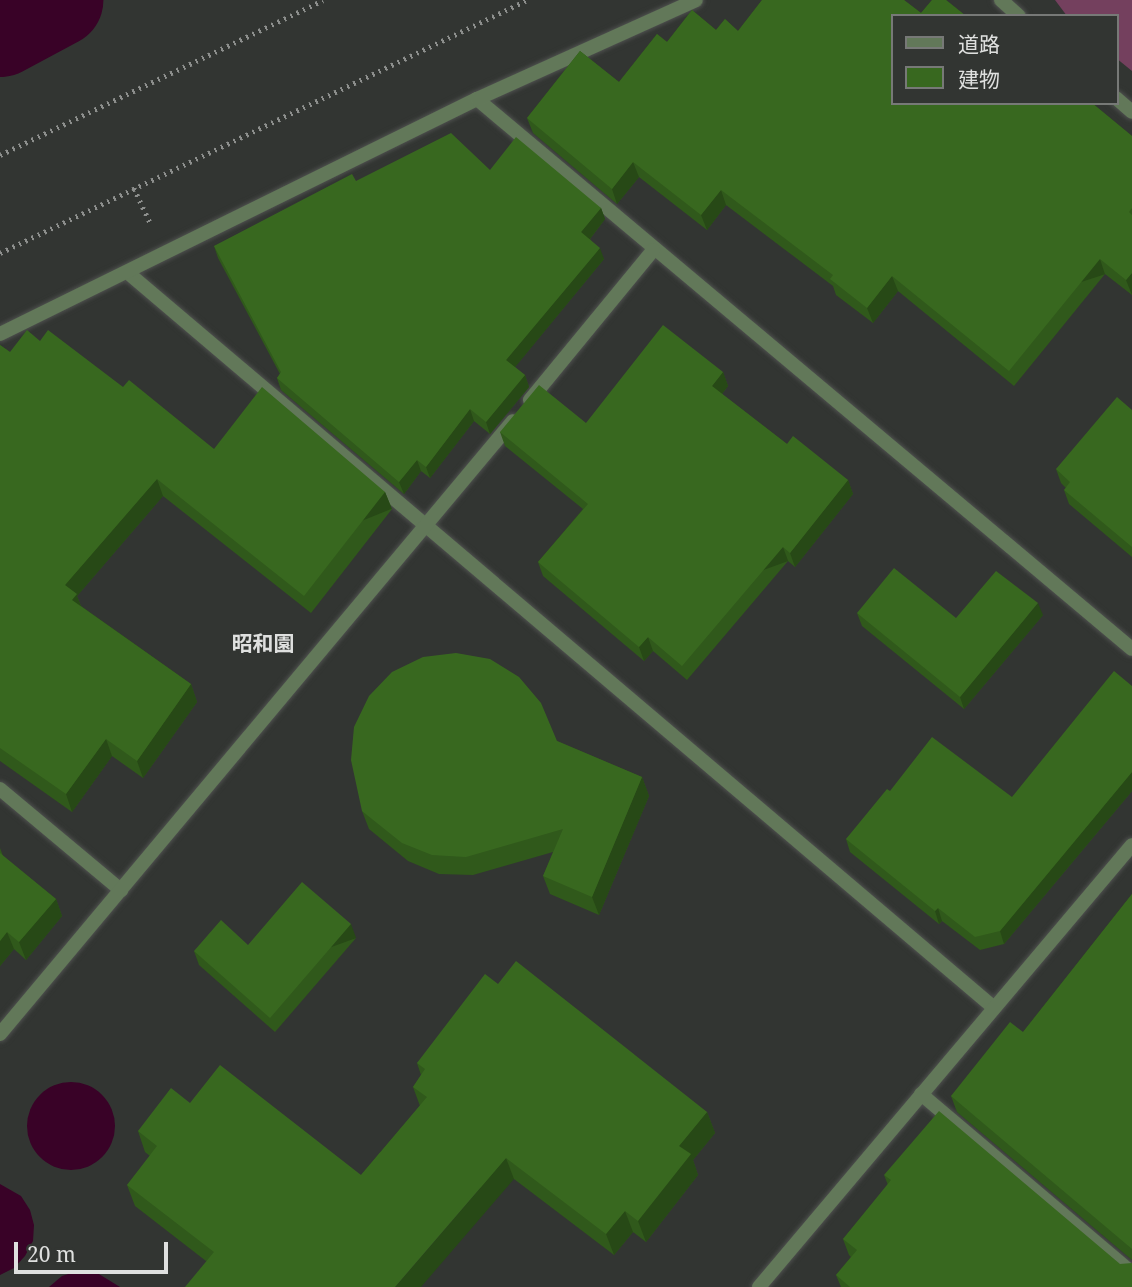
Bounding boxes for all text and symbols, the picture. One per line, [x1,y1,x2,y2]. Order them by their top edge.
legend [890,14,1118,105]
text: 道路 [958,30,1000,58]
text: 建物 [958,65,1000,93]
district label: 昭和園 [232,630,294,656]
scale bar [18,1228,172,1272]
text: 20 m [27,1240,76,1268]

